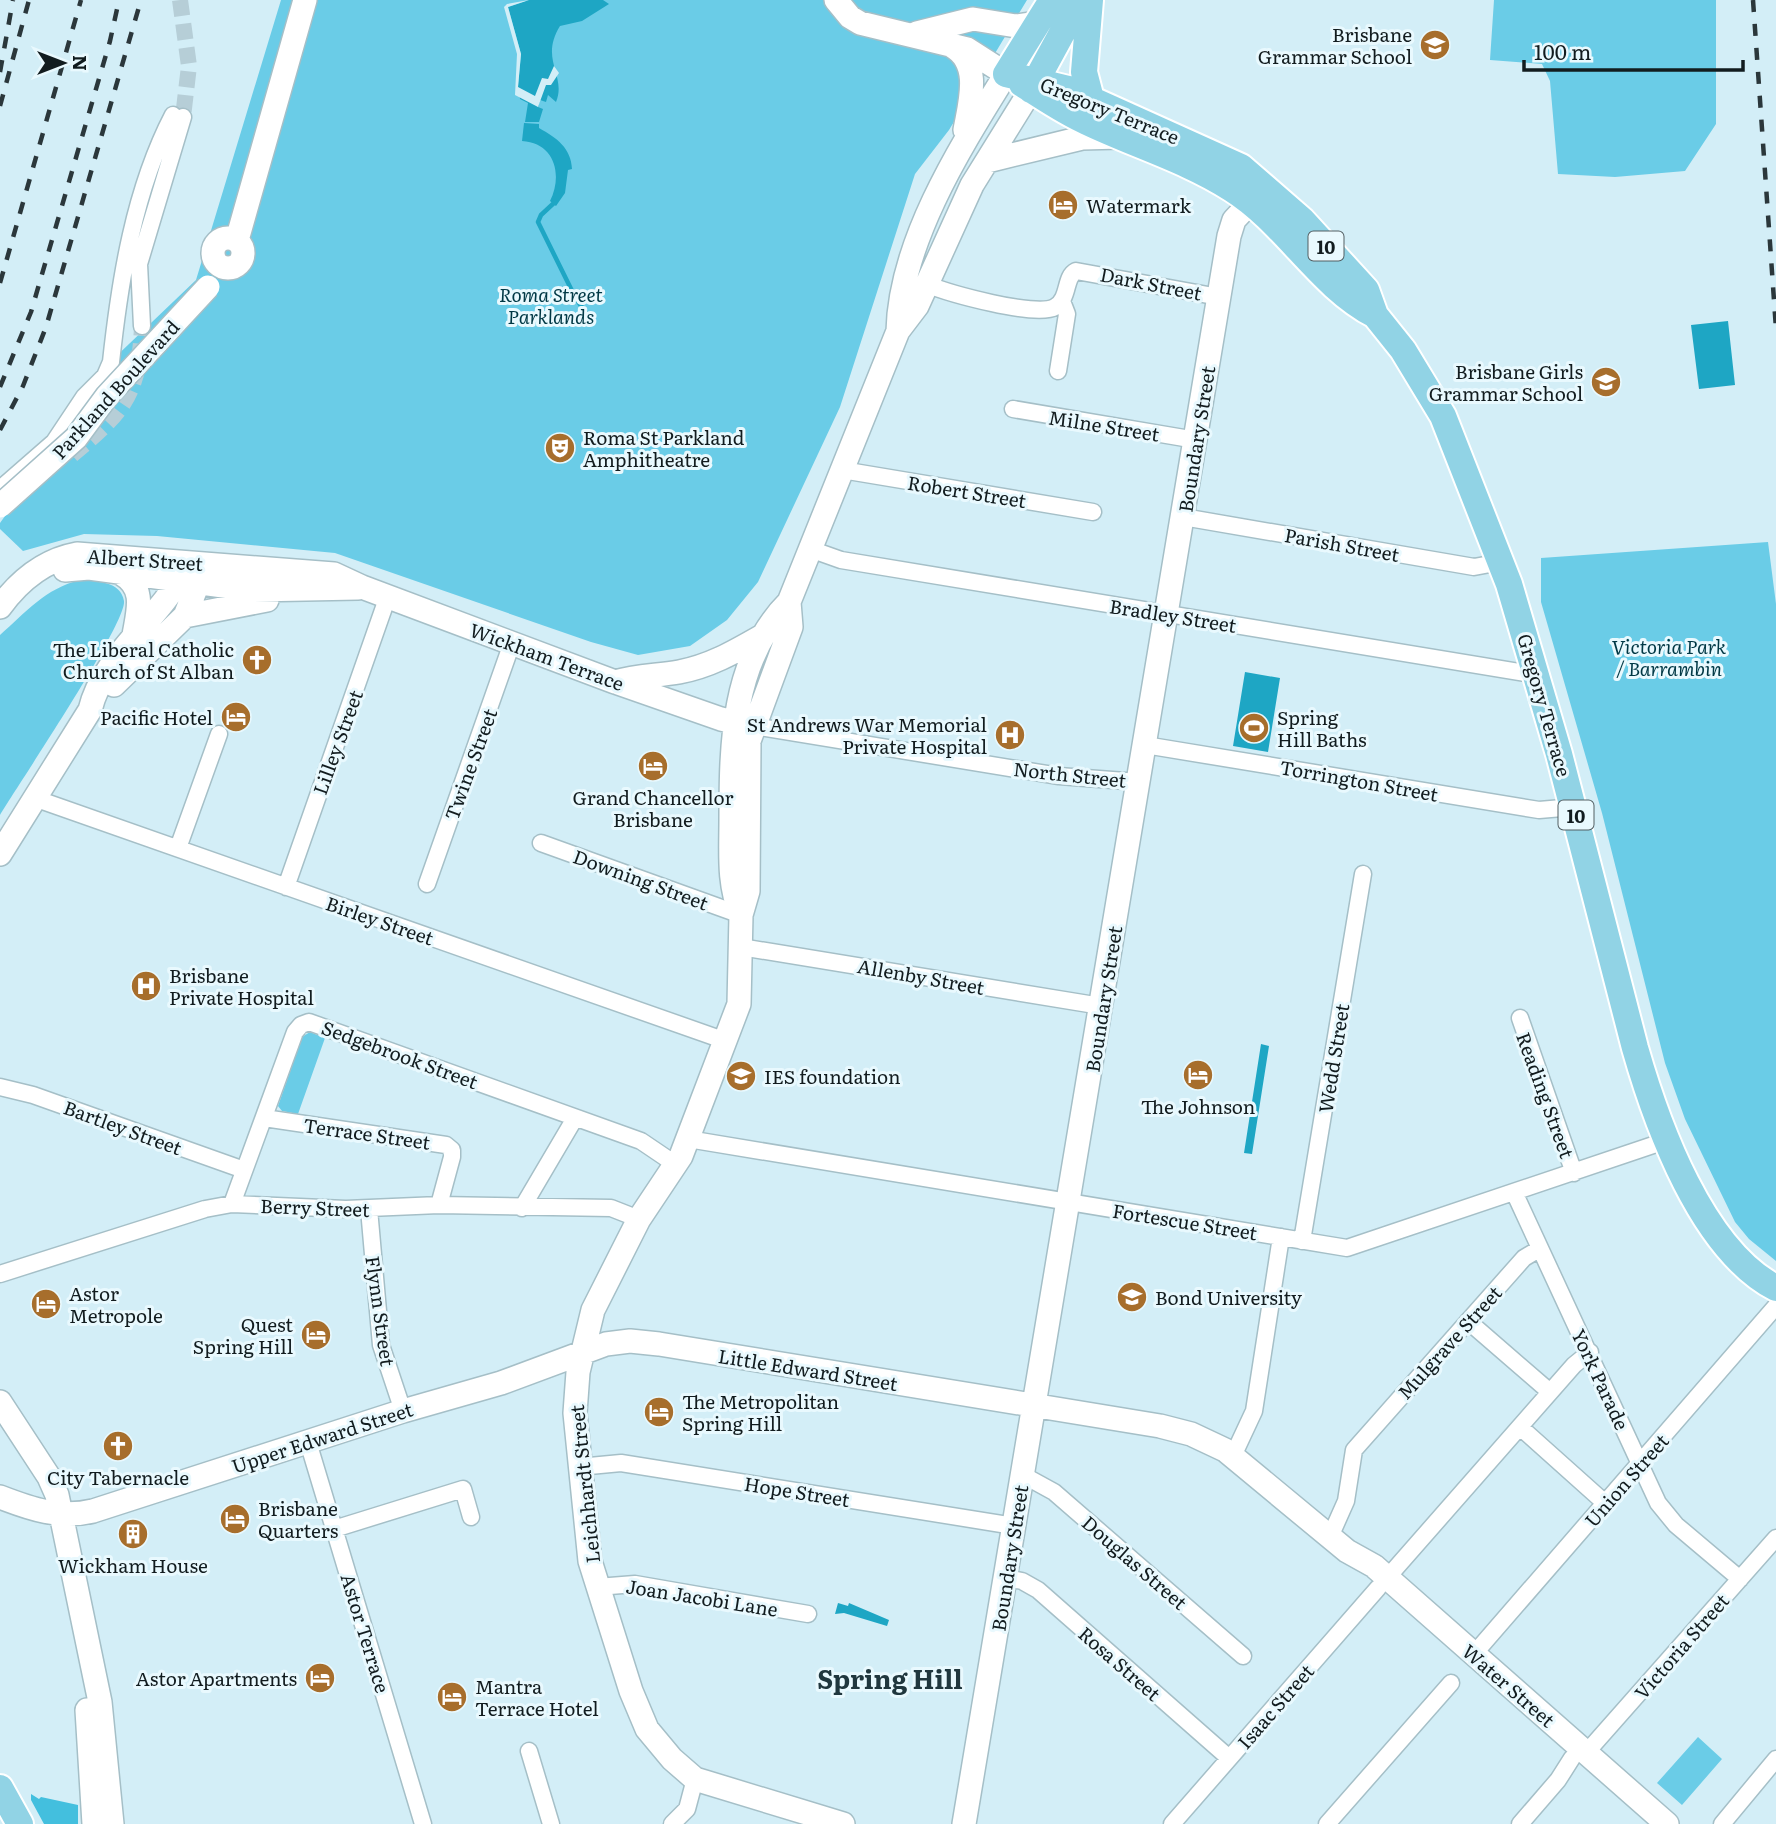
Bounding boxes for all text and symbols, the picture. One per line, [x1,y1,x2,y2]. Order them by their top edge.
place label: Brisbane Grammar School [1258,20,1412,70]
north arrow [28,28,98,98]
school or university icon: Brisbane Grammar School [1418,28,1452,62]
scale bar [1524,28,1743,72]
text: 100 m [1534,35,1591,66]
text: N [67,55,95,71]
street label: Gregory Terrace [1036,69,1184,151]
hotel icon: Watermark [1046,188,1080,222]
place label: Watermark [1086,191,1191,219]
road number: 10 [1308,232,1344,260]
street label: Dark Street [1098,259,1204,307]
park label: Roma Street Parklands [499,280,603,330]
street label: Parkland Boulevard [45,313,185,465]
place label: Brisbane Girls Grammar School [1429,357,1583,407]
street label: Boundary Street [1171,363,1221,514]
school or university icon: Brisbane Girls Grammar School [1589,365,1623,399]
street label: Milne Street [1047,402,1162,448]
place label: Roma St Parkland Amphitheatre [583,423,745,473]
theatre icon: Roma St Parkland Amphitheatre [543,431,577,465]
street label: Robert Street [906,468,1029,514]
street label: Parish Street [1282,520,1402,568]
street label: Albert Street [86,541,204,577]
street label: Bradley Street [1108,591,1239,639]
street label: Wickham Terrace [466,615,628,697]
street label: Gregory Terrace [1511,630,1579,780]
park label: Victoria Park / Barrambin [1612,632,1727,682]
place label: The Liberal Catholic Church of St Alban [52,635,234,685]
church icon: The Liberal Catholic Church of St Alban [240,643,274,677]
street label: Lilley Street [305,685,369,798]
hotel icon: Pacific Hotel [219,700,253,734]
place label: Pacific Hotel [100,703,213,731]
place label: Spring Hill Baths [1277,703,1367,753]
street label: Twine Street [437,704,503,824]
place label: St Andrews War Memorial Private Hospital [747,710,987,760]
sports icon: Spring Hill Baths [1237,711,1271,745]
hospital icon: St Andrews War Memorial Private Hospital [993,718,1027,752]
hotel icon: Grand Chancellor Brisbane [636,749,670,783]
street label: Torrington Street [1278,752,1441,808]
street label: North Street [1012,754,1128,794]
place label: Grand Chancellor Brisbane [573,783,733,833]
road number: 10 [1558,800,1594,830]
street label: Downing Street [569,842,713,917]
street label: Birley Street [322,888,438,952]
street label: Boundary Street [1078,923,1128,1074]
street label: Allenby Street [855,951,987,1001]
place label: Brisbane Private Hospital [169,961,314,1011]
hospital icon: Brisbane Private Hospital [129,969,163,1003]
street label: Wedd Street [1311,1001,1355,1115]
street label: Sedgebrook Street [318,1013,482,1095]
street label: Reading Street [1510,1028,1582,1162]
hotel icon: The Johnson [1181,1058,1215,1092]
school or university icon: IES foundation [724,1059,758,1093]
place label: IES foundation [764,1062,901,1090]
place label: The Johnson [1141,1092,1255,1120]
street label: Bartley Street [60,1093,186,1161]
street label: Terrace Street [302,1110,433,1156]
street label: Berry Street [260,1191,370,1223]
street label: Fortescue Street [1111,1196,1260,1246]
street label: Flynn Street [359,1254,403,1368]
place label: Astor Metropole [69,1279,163,1329]
street label: Mulgrave Street [1390,1279,1508,1405]
school or university icon: Bond University [1115,1280,1149,1314]
place label: Bond University [1155,1283,1302,1311]
hotel icon: Astor Metropole [29,1287,63,1321]
place label: Quest Spring Hill [193,1310,293,1360]
hotel icon: Quest Spring Hill [299,1318,333,1352]
street label: York Parade [1565,1324,1637,1434]
street label: Little Edward Street [716,1341,900,1397]
place label: The Metropolitan Spring Hill [682,1387,839,1437]
street label: Upper Edward Street [228,1394,416,1480]
hotel icon: The Metropolitan Spring Hill [642,1395,676,1429]
street label: Leichhardt Street [562,1403,606,1564]
street label: Union Street [1578,1427,1675,1533]
church icon: City Tabernacle [101,1429,135,1463]
place label: City Tabernacle [47,1463,189,1491]
street label: Hope Street [742,1469,852,1513]
street label: Boundary Street [984,1482,1034,1633]
place label: Brisbane Quarters [258,1494,339,1544]
hotel icon: Brisbane Quarters [218,1502,252,1536]
street label: Douglas Street [1076,1508,1194,1616]
building icon: Wickham House [116,1517,150,1551]
place label: Wickham House [58,1551,208,1579]
street label: Astor Terrace [335,1570,397,1696]
street label: Joan Jacobi Lane [624,1571,780,1623]
street label: Victoria Street [1627,1587,1735,1705]
street label: Rosa Street [1073,1619,1168,1707]
street label: Water Street [1457,1637,1562,1733]
street label: Isaac Street [1230,1657,1320,1755]
district label: Spring Hill [817,1658,963,1697]
hotel icon: Astor Apartments [303,1661,337,1695]
place label: Astor Apartments [136,1664,297,1692]
place label: Mantra Terrace Hotel [475,1672,599,1722]
hotel icon: Mantra Terrace Hotel [435,1680,469,1714]

